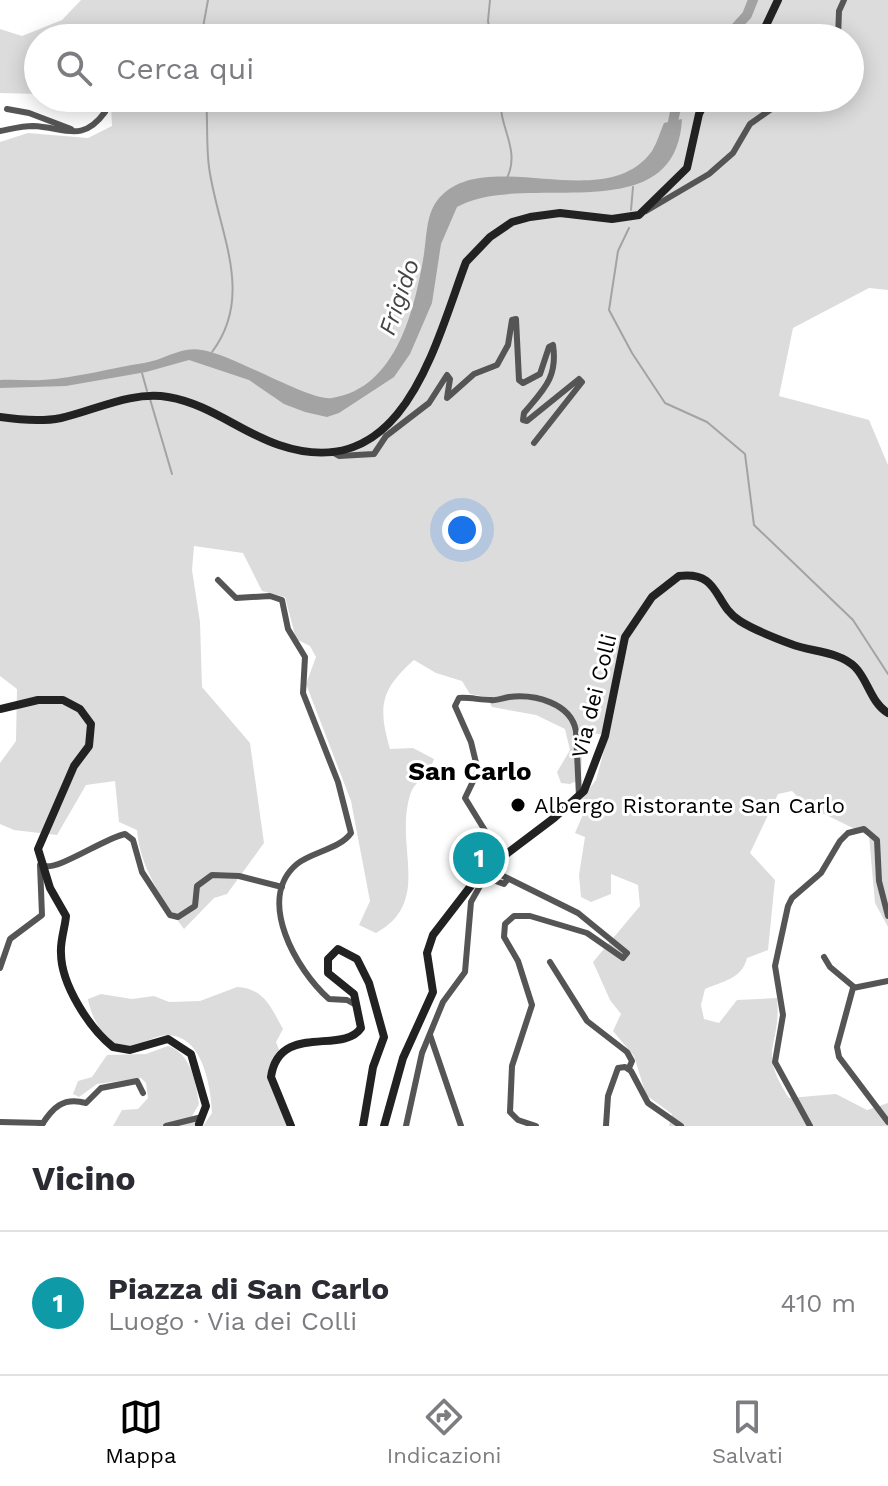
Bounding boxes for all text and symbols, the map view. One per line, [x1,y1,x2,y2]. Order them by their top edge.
search box [24,24,864,112]
icon: search [52,46,96,90]
text: Cerca qui [116,51,254,86]
water label: Frigido [373,255,425,339]
your location [442,510,482,550]
street label: Via dei Colli [567,631,621,761]
district label: San Carlo [408,756,532,786]
place label: Albergo Ristorante San Carlo [534,793,845,818]
marker: Albergo Ristorante San Carlo [509,796,527,814]
pin: 1 [453,828,505,888]
text: Vicino [32,1158,136,1198]
text: Piazza di San Carlo [108,1271,389,1306]
text: 1 [52,1288,64,1318]
text: 410 m [781,1288,856,1318]
text: Luogo · Via dei Colli [108,1306,357,1336]
tab: Mappa [105,1395,176,1468]
tab: Indicazioni [387,1395,501,1468]
tab: Salvati [712,1395,783,1468]

